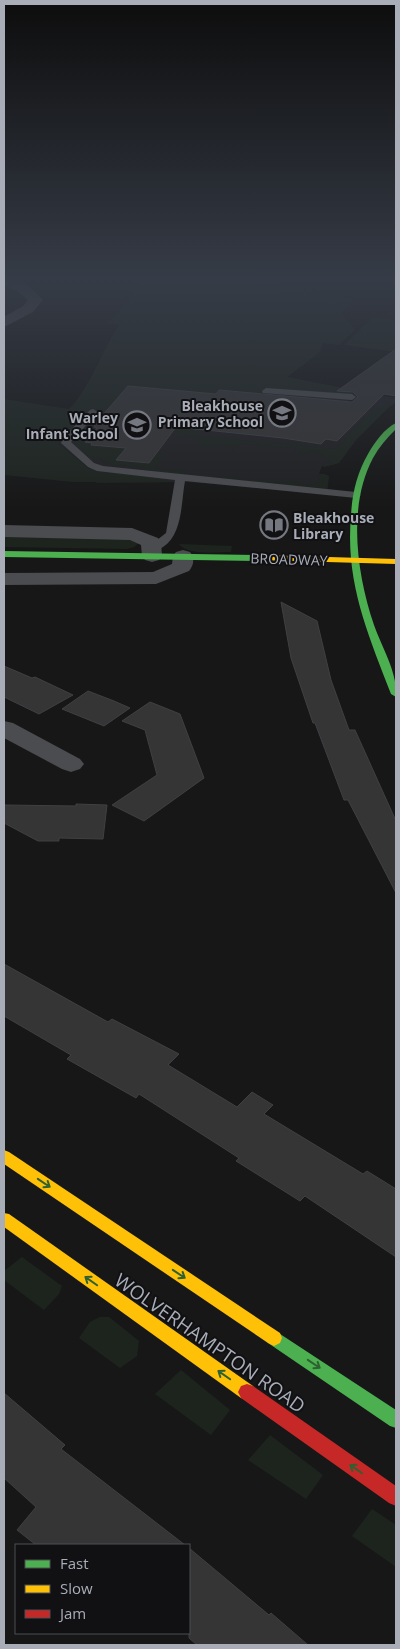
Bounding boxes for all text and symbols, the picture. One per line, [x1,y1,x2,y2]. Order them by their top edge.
place label: Bleakhouse Primary School [158,396,263,431]
school or university icon: Bleakhouse Primary School [267,398,297,428]
place label: Warley Infant School [26,408,118,443]
school or university icon: Warley Infant School [122,410,152,440]
place label: Bleakhouse Library [293,508,374,543]
library icon: Bleakhouse Library [259,510,289,540]
street label: BROADWAY [250,548,328,570]
one-way arrow [37,1178,51,1188]
street label: WOLVERHAMPTON ROAD [109,1267,311,1419]
one-way arrow [172,1269,186,1279]
one-way arrow [84,1276,98,1286]
one-way arrow [307,1359,321,1369]
one-way arrow [217,1370,231,1380]
one-way arrow [350,1464,364,1474]
legend [15,1544,190,1634]
text: Fast [60,1553,89,1573]
text: Slow [60,1578,93,1598]
text: Jam [58,1603,86,1623]

